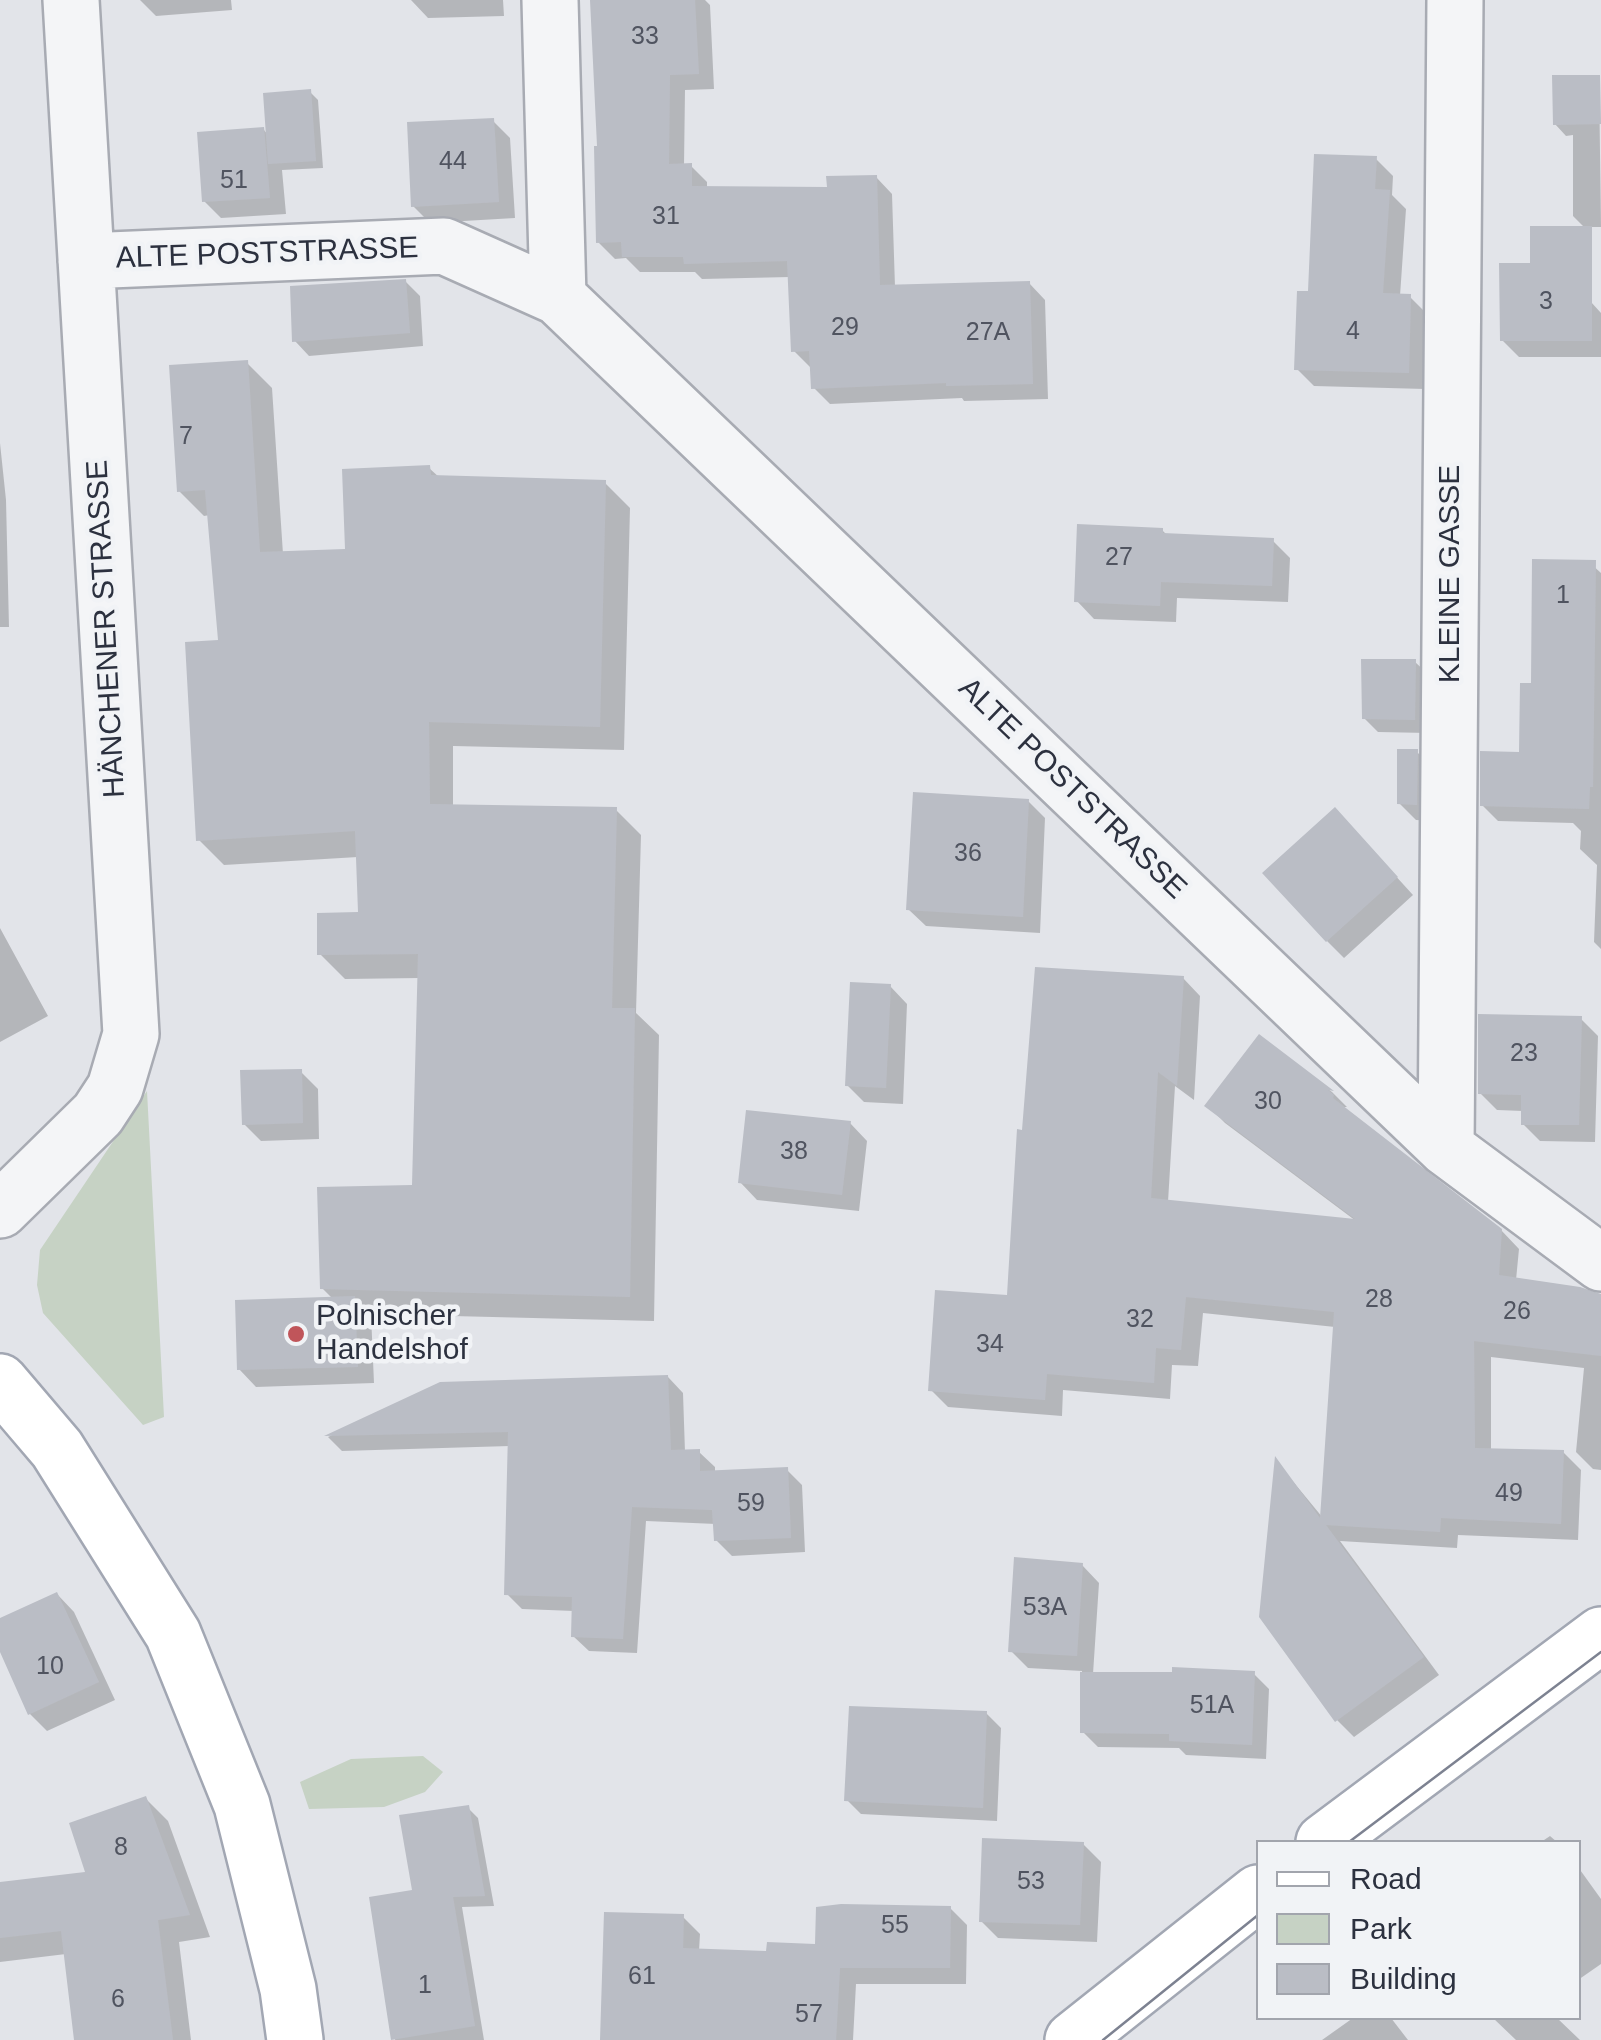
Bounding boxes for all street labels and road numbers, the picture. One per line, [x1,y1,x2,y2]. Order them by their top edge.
street label: ALTE POSTSTRASSE [115,231,419,277]
street label: HÄNCHENER STRASSE [80,459,134,799]
street label: KLEINE GASSE [1433,465,1469,683]
street label: ALTE POSTSTRASSE [951,671,1193,907]

